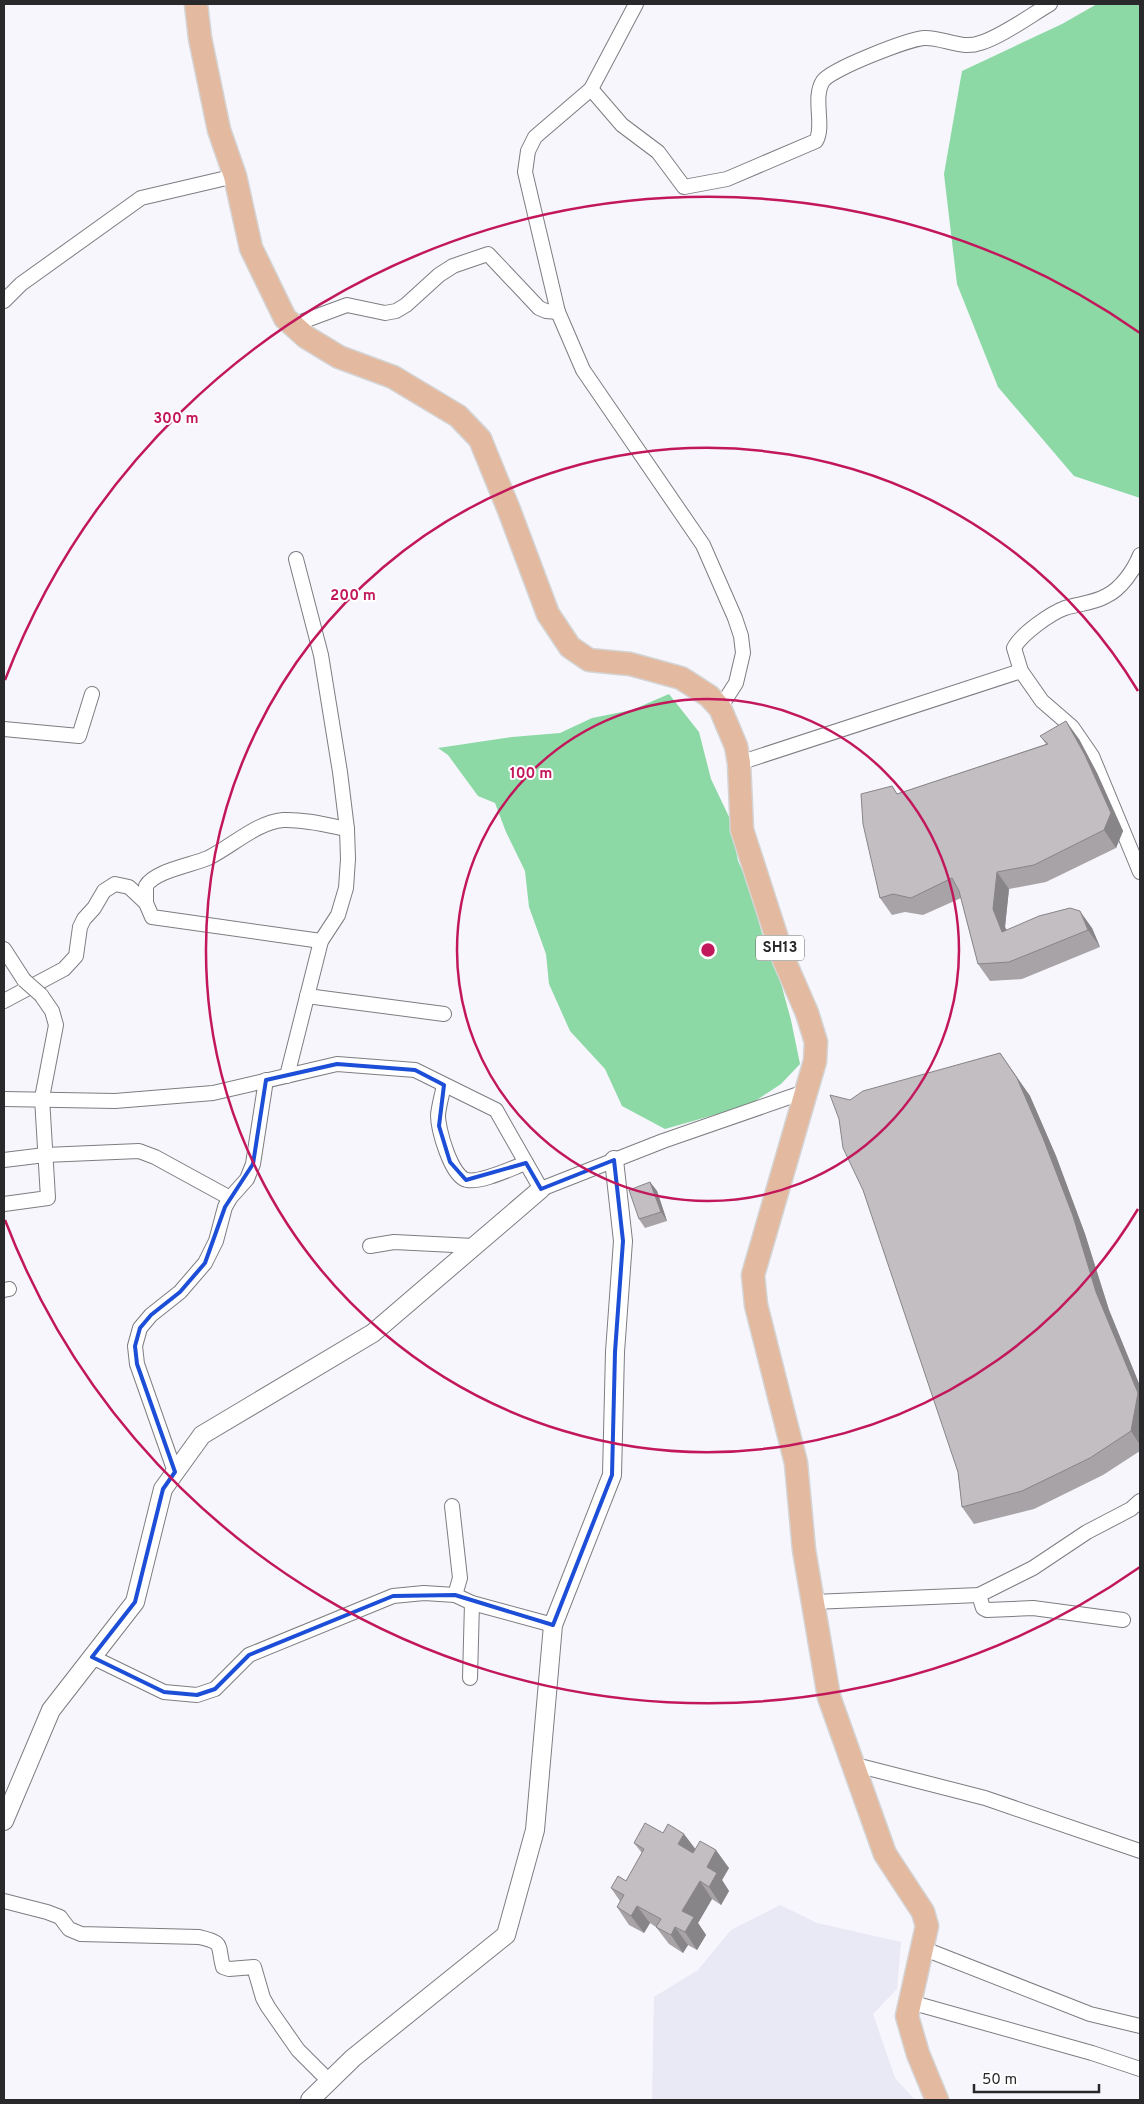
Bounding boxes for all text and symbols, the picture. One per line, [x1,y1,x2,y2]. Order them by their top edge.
text: 300 m [153,410,199,429]
text: 200 m [330,587,376,606]
text: 100 m [510,765,552,784]
road number: SH13 [756,936,804,960]
centre of rings [699,941,717,959]
scale bar [974,2062,1099,2094]
text: 50 m [982,2071,1017,2090]

